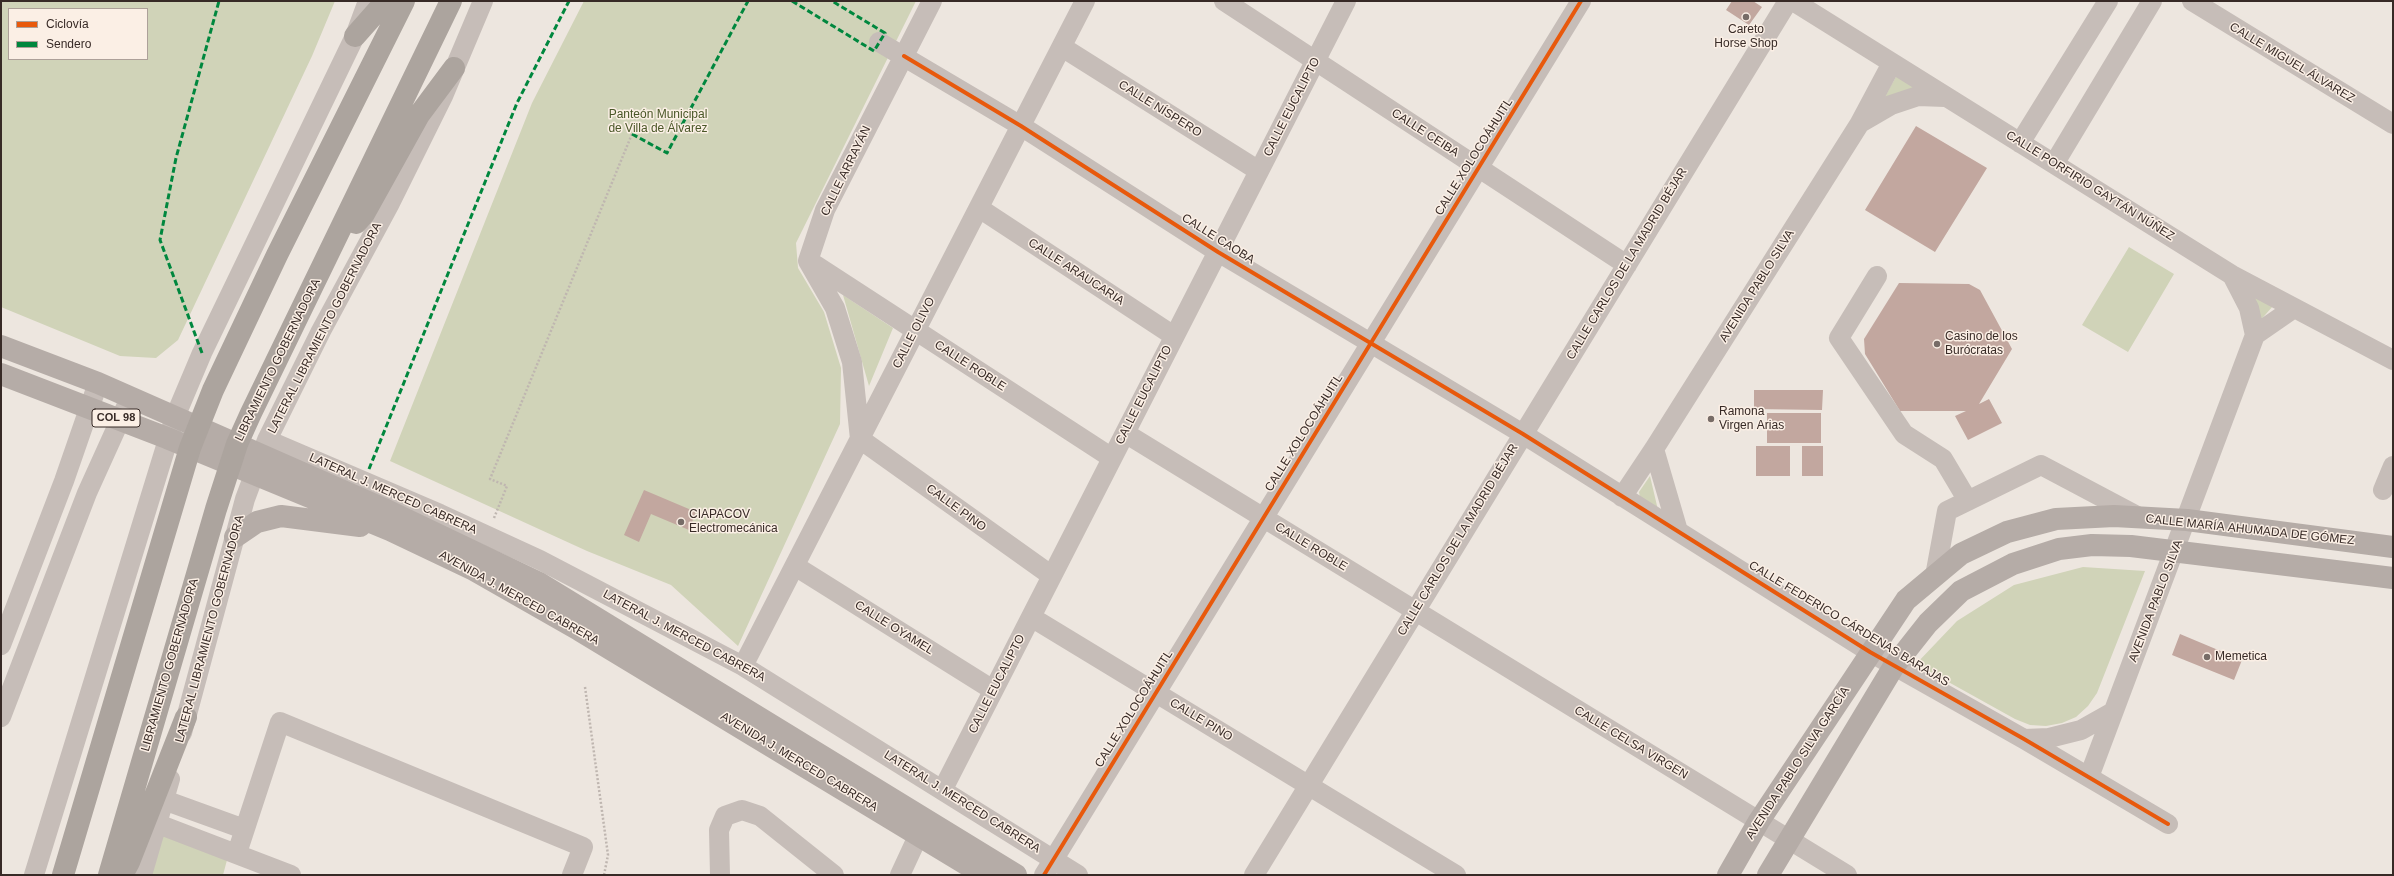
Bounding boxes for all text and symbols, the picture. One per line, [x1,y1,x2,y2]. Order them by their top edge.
legend [8,8,148,60]
marker: Careto Horse Shop [1741,12,1751,22]
text: Ciclovía [46,17,89,31]
street label: CALLE MIGUEL ÁLVAREZ [2227,20,2357,106]
place label: Careto Horse Shop [1714,23,1778,51]
text: Sendero [46,37,91,51]
street label: CALLE EUCALIPTO [1261,55,1323,159]
street label: CALLE NÍSPERO [1116,78,1204,140]
street label: CALLE XOLOCOÁHUITL [1432,96,1516,218]
street label: CALLE CEIBA [1389,106,1461,160]
park label: Panteón Municipal de Villa de Álvarez [608,108,708,136]
street label: CALLE ARRAYÁN [818,124,874,218]
street label: CALLE PORFIRIO GAYTÁN NÚÑEZ [2003,128,2177,244]
street label: CALLE CARLOS DE LA MADRID BÉJAR [1564,165,1690,363]
street label: CALLE CAOBA [1179,211,1257,267]
street label: LATERAL LIBRAMIENTO GOBERNADORA [265,220,385,436]
street label: AVENIDA PABLO SILVA [1716,227,1798,345]
street label: CALLE ARAUCARIA [1025,236,1127,308]
street label: LIBRAMIENTO GOBERNADORA [232,276,324,444]
street label: CALLE OLIVO [890,295,938,371]
place label: Casino de los Burócratas [1945,330,2018,358]
street label: CALLE ROBLE [932,338,1008,394]
marker: Casino de los Burócratas [1932,339,1942,349]
street label: CALLE EUCALIPTO [1113,343,1175,447]
street label: CALLE XOLOCOÁHUITL [1262,372,1346,494]
place label: Ramona Virgen Arias [1719,405,1784,433]
road number: COL 98 [92,409,140,427]
marker: Ramona Virgen Arias [1706,414,1716,424]
street label: CALLE CARLOS DE LA MADRID BÉJAR [1395,441,1521,639]
street label: LATERAL J. MERCED CABRERA [307,450,479,538]
street label: CALLE PINO [923,481,989,535]
place label: CIAPACOV Electromecánica [689,508,778,536]
street label: CALLE MARÍA AHUMADA DE GÓMEZ [2145,512,2355,548]
street label: LATERAL LIBRAMIENTO GOBERNADORA [173,514,247,744]
marker: CIAPACOV Electromecánica [676,517,686,527]
street label: CALLE ROBLE [1272,520,1350,574]
street label: AVENIDA PABLO SILVA [2126,538,2186,664]
street label: AVENIDA J. MERCED CABRERA [436,548,602,648]
street label: CALLE FEDERICO CÁRDENAS BARAJAS [1746,558,1952,690]
street label: LIBRAMIENTO GOBERNADORA [138,577,202,753]
street label: LATERAL J. MERCED CABRERA [600,587,768,685]
street label: CALLE OYAMEL [852,598,936,658]
street label: CALLE EUCALIPTO [966,632,1028,736]
street label: CALLE XOLOCOÁHUITL [1092,648,1176,770]
place label: Memetica [2215,650,2267,664]
marker: Memetica [2202,652,2212,662]
street label: AVENIDA PABLO SILVA GARCÍA [1743,684,1853,842]
street label: CALLE PINO [1167,696,1235,744]
street label: CALLE CELSA VIRGEN [1572,703,1690,783]
street label: AVENIDA J. MERCED CABRERA [718,709,880,815]
street label: LATERAL J. MERCED CABRERA [881,748,1043,856]

